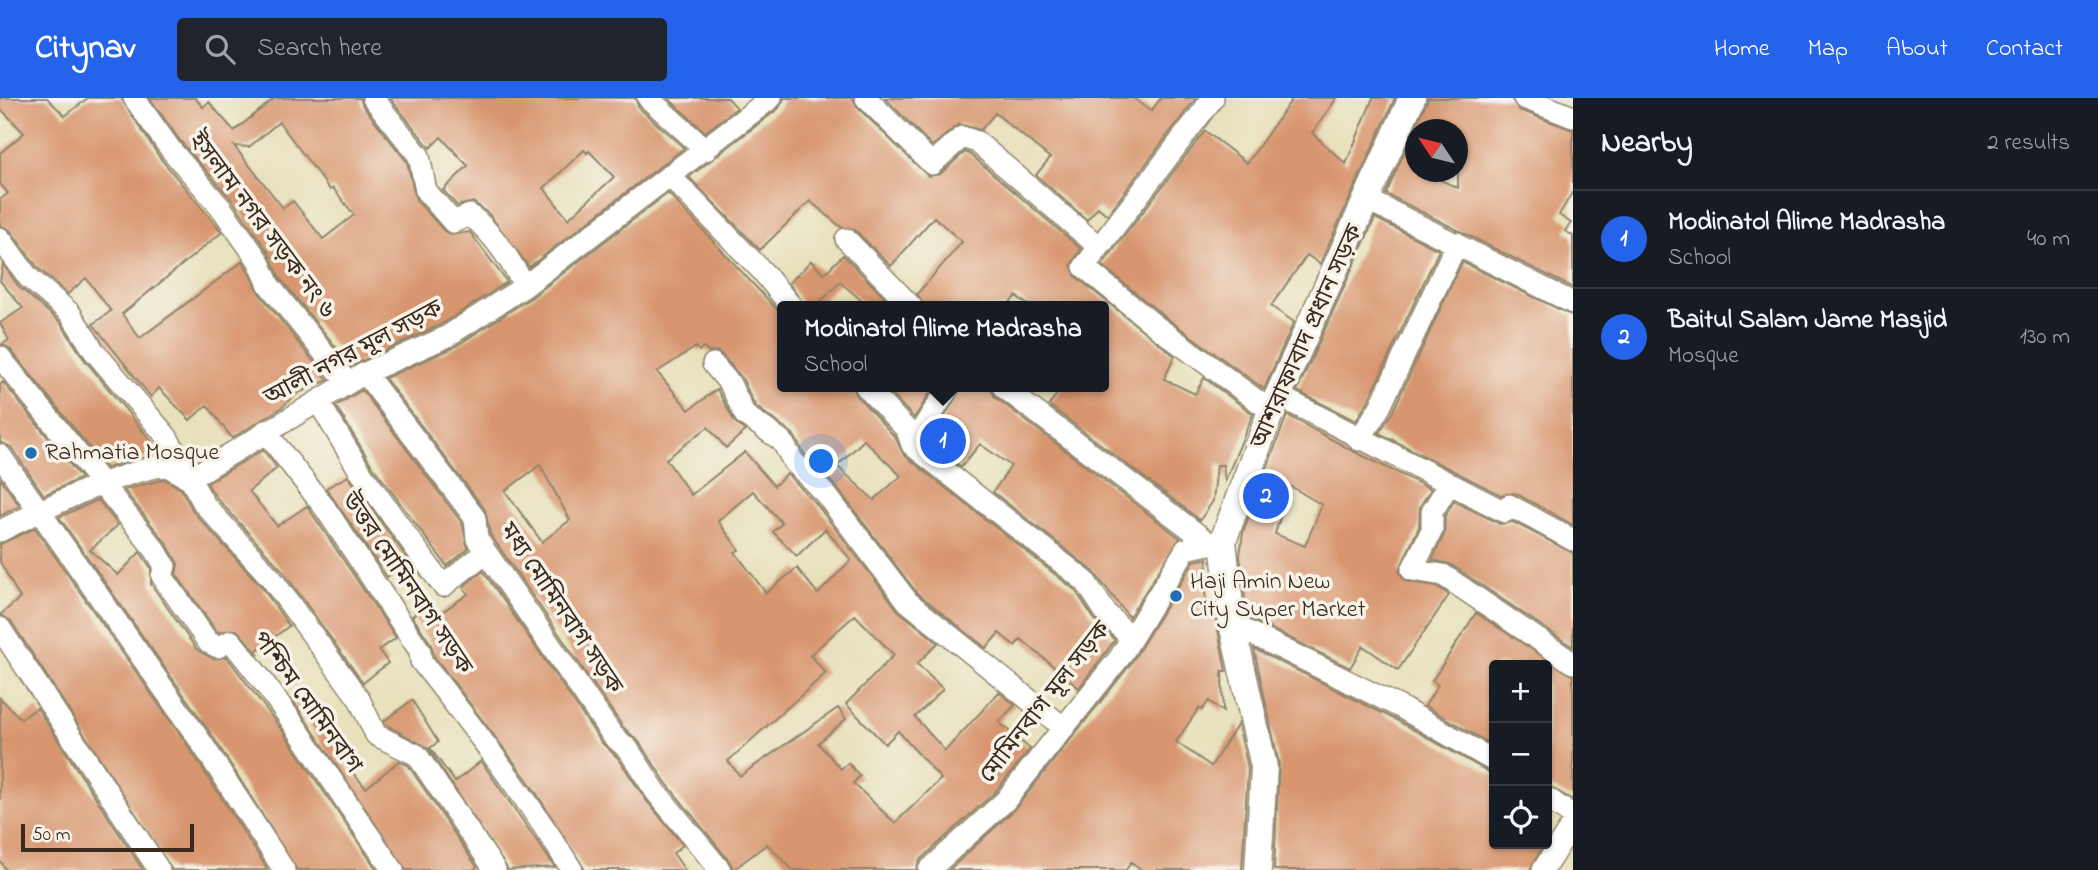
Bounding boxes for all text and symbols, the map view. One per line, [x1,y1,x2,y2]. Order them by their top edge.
search box [177,18,667,81]
text: Citynav [35,25,135,73]
icon: search [201,30,239,68]
text: Search here [257,30,382,68]
text: Home [1714,32,1770,67]
text: Map [1808,32,1848,67]
text: About [1886,32,1948,67]
text: Contact [1986,32,2063,67]
north arrow [1405,119,1468,182]
text: Nearby [1601,122,1693,166]
street label: ইসলাম নগর সড়ক নং ৬ [179,125,343,326]
text: 2 results [1987,127,2070,160]
text: Modinatol Alime Madrasha [1668,204,1945,242]
street label: আশরাফাবাদ প্রধান সড়ক [1242,219,1373,456]
text: 1 [1620,223,1628,256]
text: 40 m [2027,223,2070,256]
text: School [1668,242,1731,275]
street label: আলী নগর মূল সড়ক [258,292,450,416]
popup [777,301,1109,392]
text: Baitul Salam Jame Masjid [1668,302,1947,340]
text: Modinatol Alime Madrasha [804,311,1082,349]
text: 2 [1618,321,1630,354]
text: 130 m [2020,321,2070,354]
text: Mosque [1668,340,1739,373]
text: School [804,349,867,382]
pin: 1 [920,415,966,467]
place label: Rahmatia Mosque [45,436,219,471]
your location [804,444,838,478]
marker: Rahmatia Mosque [23,445,39,461]
pin: 2 [1243,470,1289,522]
street label: উত্তর মোমিনবাগ সড়ক [331,485,480,683]
street label: মধ্য মোমিনবাগ সড়ক [489,515,631,702]
place label: Haji Amin New City Super Market [1190,565,1366,629]
marker: Haji Amin New City Super Market [1168,588,1184,604]
street label: মোমিনবাগ মূল সড়ক [972,614,1121,791]
street label: পশ্চিম মোমিনবাগ [242,625,370,782]
map controls [1489,660,1552,849]
button: + [1489,660,1552,723]
button: − [1489,723,1552,786]
button: locate [1489,786,1552,849]
scale bar [21,821,194,853]
text: 50 m [32,822,71,849]

